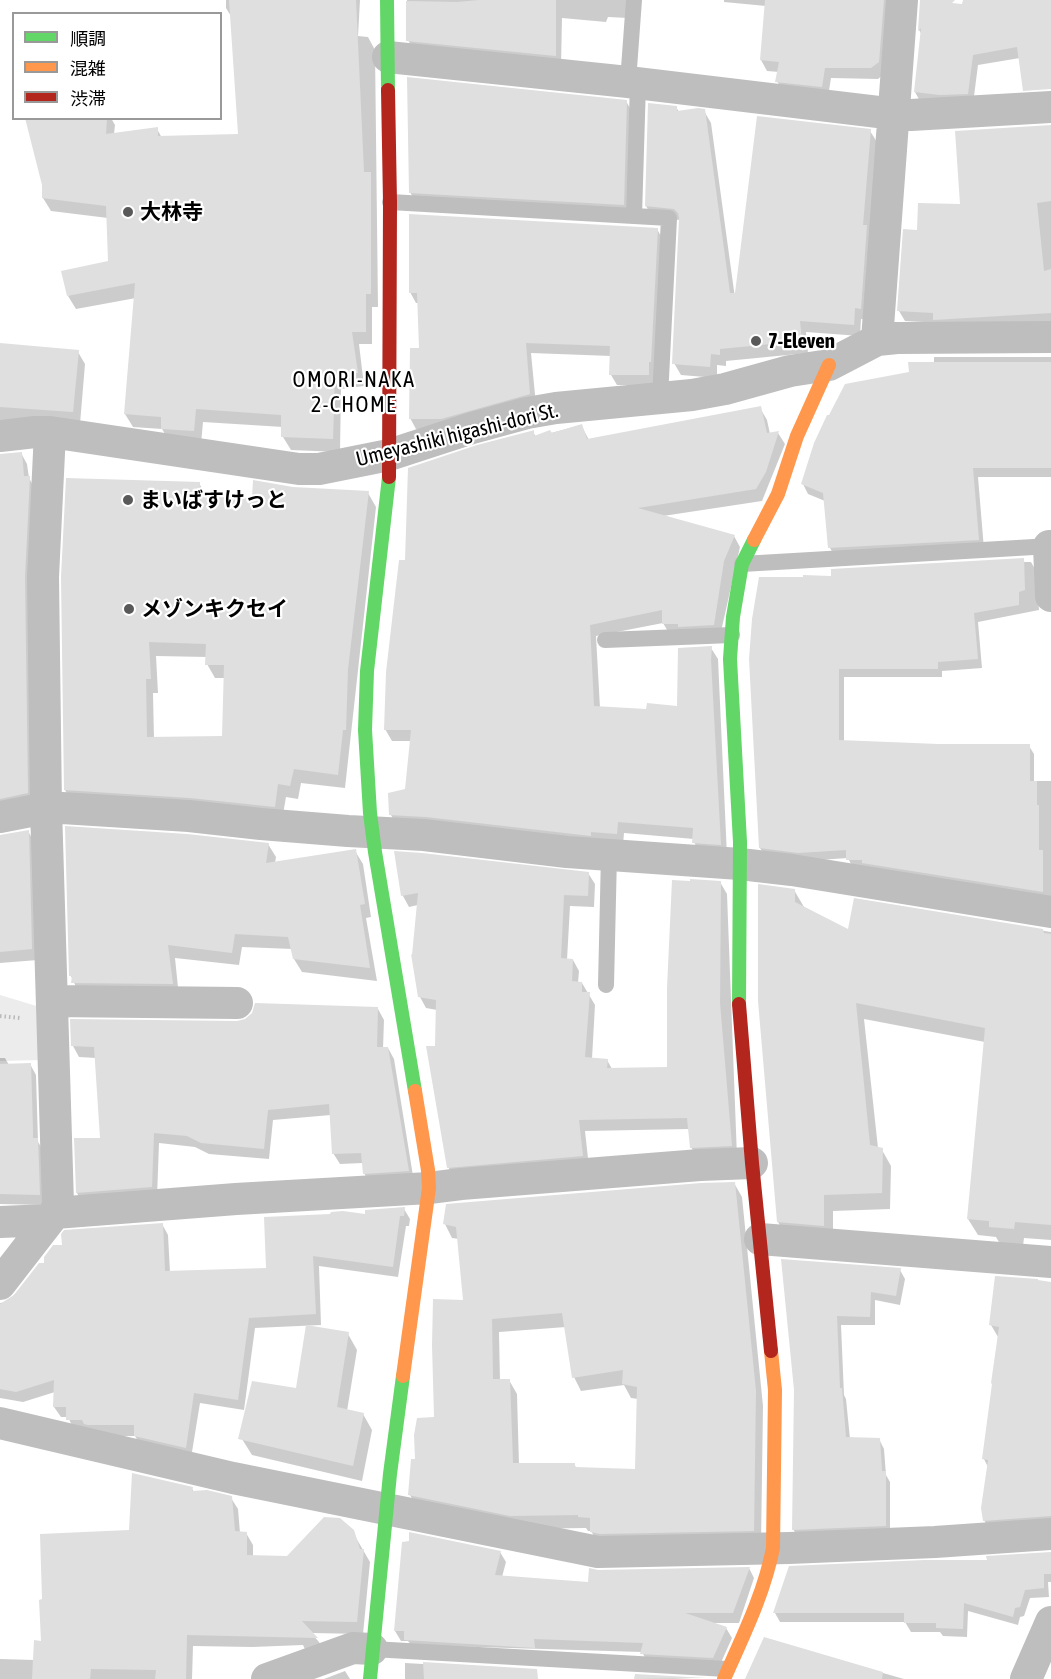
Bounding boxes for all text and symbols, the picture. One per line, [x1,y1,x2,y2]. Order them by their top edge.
legend [12,12,222,120]
text: 順調 [70,28,106,49]
text: 混雑 [70,58,106,79]
text: 渋滞 [70,88,106,109]
place label: 大林寺 [140,199,203,225]
marker: 大林寺 [121,205,135,219]
place label: 7-Eleven [768,328,835,354]
marker: 7-Eleven [749,334,763,348]
district label: OMORI-NAKA 2-CHOME [293,367,415,418]
street label: Umeyashiki higashi-dori St. [353,398,561,472]
place label: まいばすけっと [140,487,287,513]
marker: まいばすけっと [121,493,135,507]
place label: メゾンキクセイ [141,596,288,622]
marker: メゾンキクセイ [122,602,136,616]

